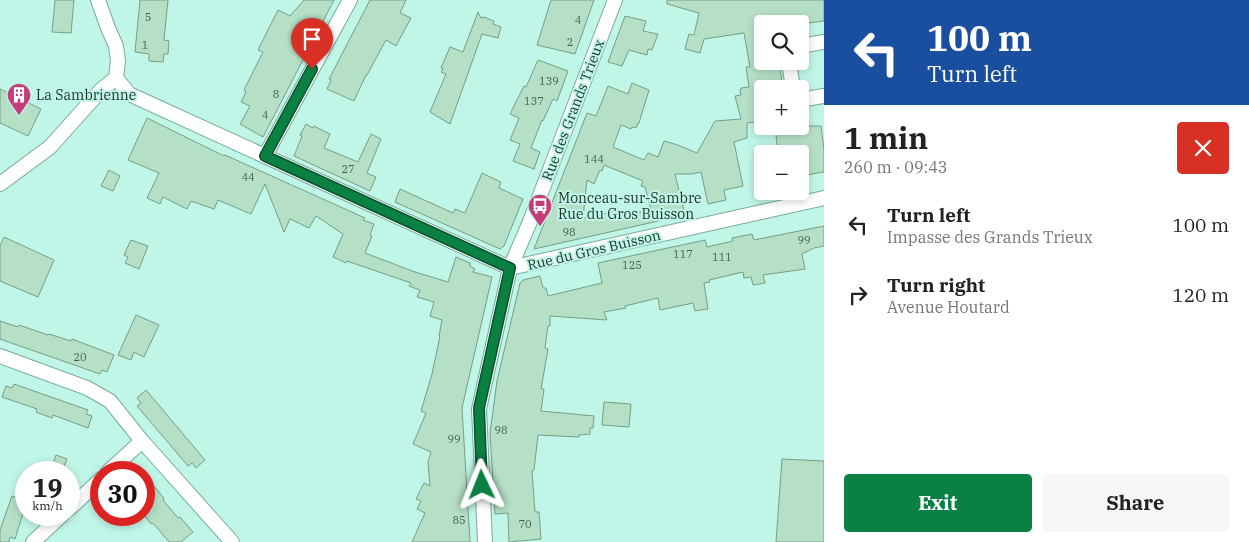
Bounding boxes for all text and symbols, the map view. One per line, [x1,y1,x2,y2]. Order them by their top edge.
house number: 5 [145,10,151,24]
house number: 4 [575,13,582,27]
map controls [754,15,809,200]
button: search [754,15,809,70]
text: 100 m [927,15,1032,61]
pin [291,18,333,69]
icon: left [844,20,909,85]
icon: arrive [298,25,326,53]
house number: 2 [567,35,573,49]
street label: Rue des Grands Trieux [538,37,608,183]
house number: 1 [142,38,148,52]
text: Turn left [927,59,1017,88]
house number: 139 [539,74,559,88]
button: + [754,80,809,135]
building icon: La Sambrienne [6,82,32,116]
place label: La Sambrienne [36,86,136,104]
house number: 8 [273,87,279,101]
house number: 137 [524,94,544,108]
house number: 4 [262,108,269,122]
text: 1 min [844,118,928,157]
button: close [1177,122,1229,174]
button: − [754,145,809,200]
house number: 144 [584,152,604,166]
text: 260 m · 09:43 [844,157,947,177]
house number: 27 [341,162,355,176]
house number: 44 [241,170,255,184]
place label: Monceau-sur-Sambre Rue du Gros Buisson [558,189,702,223]
bus stop icon: Monceau-sur-Sambre Rue du Gros Buisson [527,193,553,227]
text: Turn left [887,203,970,227]
icon: left [844,211,872,239]
text: 100 m [1172,213,1229,237]
house number: 98 [562,225,576,239]
street label: Rue du Gros Buisson [526,226,662,274]
text: Impasse des Grands Trieux [887,227,1093,247]
house number: 99 [797,233,811,247]
house number: 117 [673,247,693,261]
house number: 111 [712,250,732,264]
house number: 125 [622,258,642,272]
text: Turn right [887,273,985,297]
icon: right [844,281,872,309]
text: 120 m [1172,283,1229,307]
text: Avenue Houtard [887,297,1010,317]
house number: 20 [73,350,87,364]
house number: 98 [494,423,508,437]
house number: 99 [447,432,461,446]
position arrow [455,458,507,510]
speed limit sign: 30 [90,461,155,526]
text: 19 [32,471,63,504]
button: Exit [844,474,1032,532]
button: Share [1042,474,1229,532]
text: km/h [32,498,63,513]
house number: 85 [452,513,466,527]
house number: 70 [518,517,532,531]

